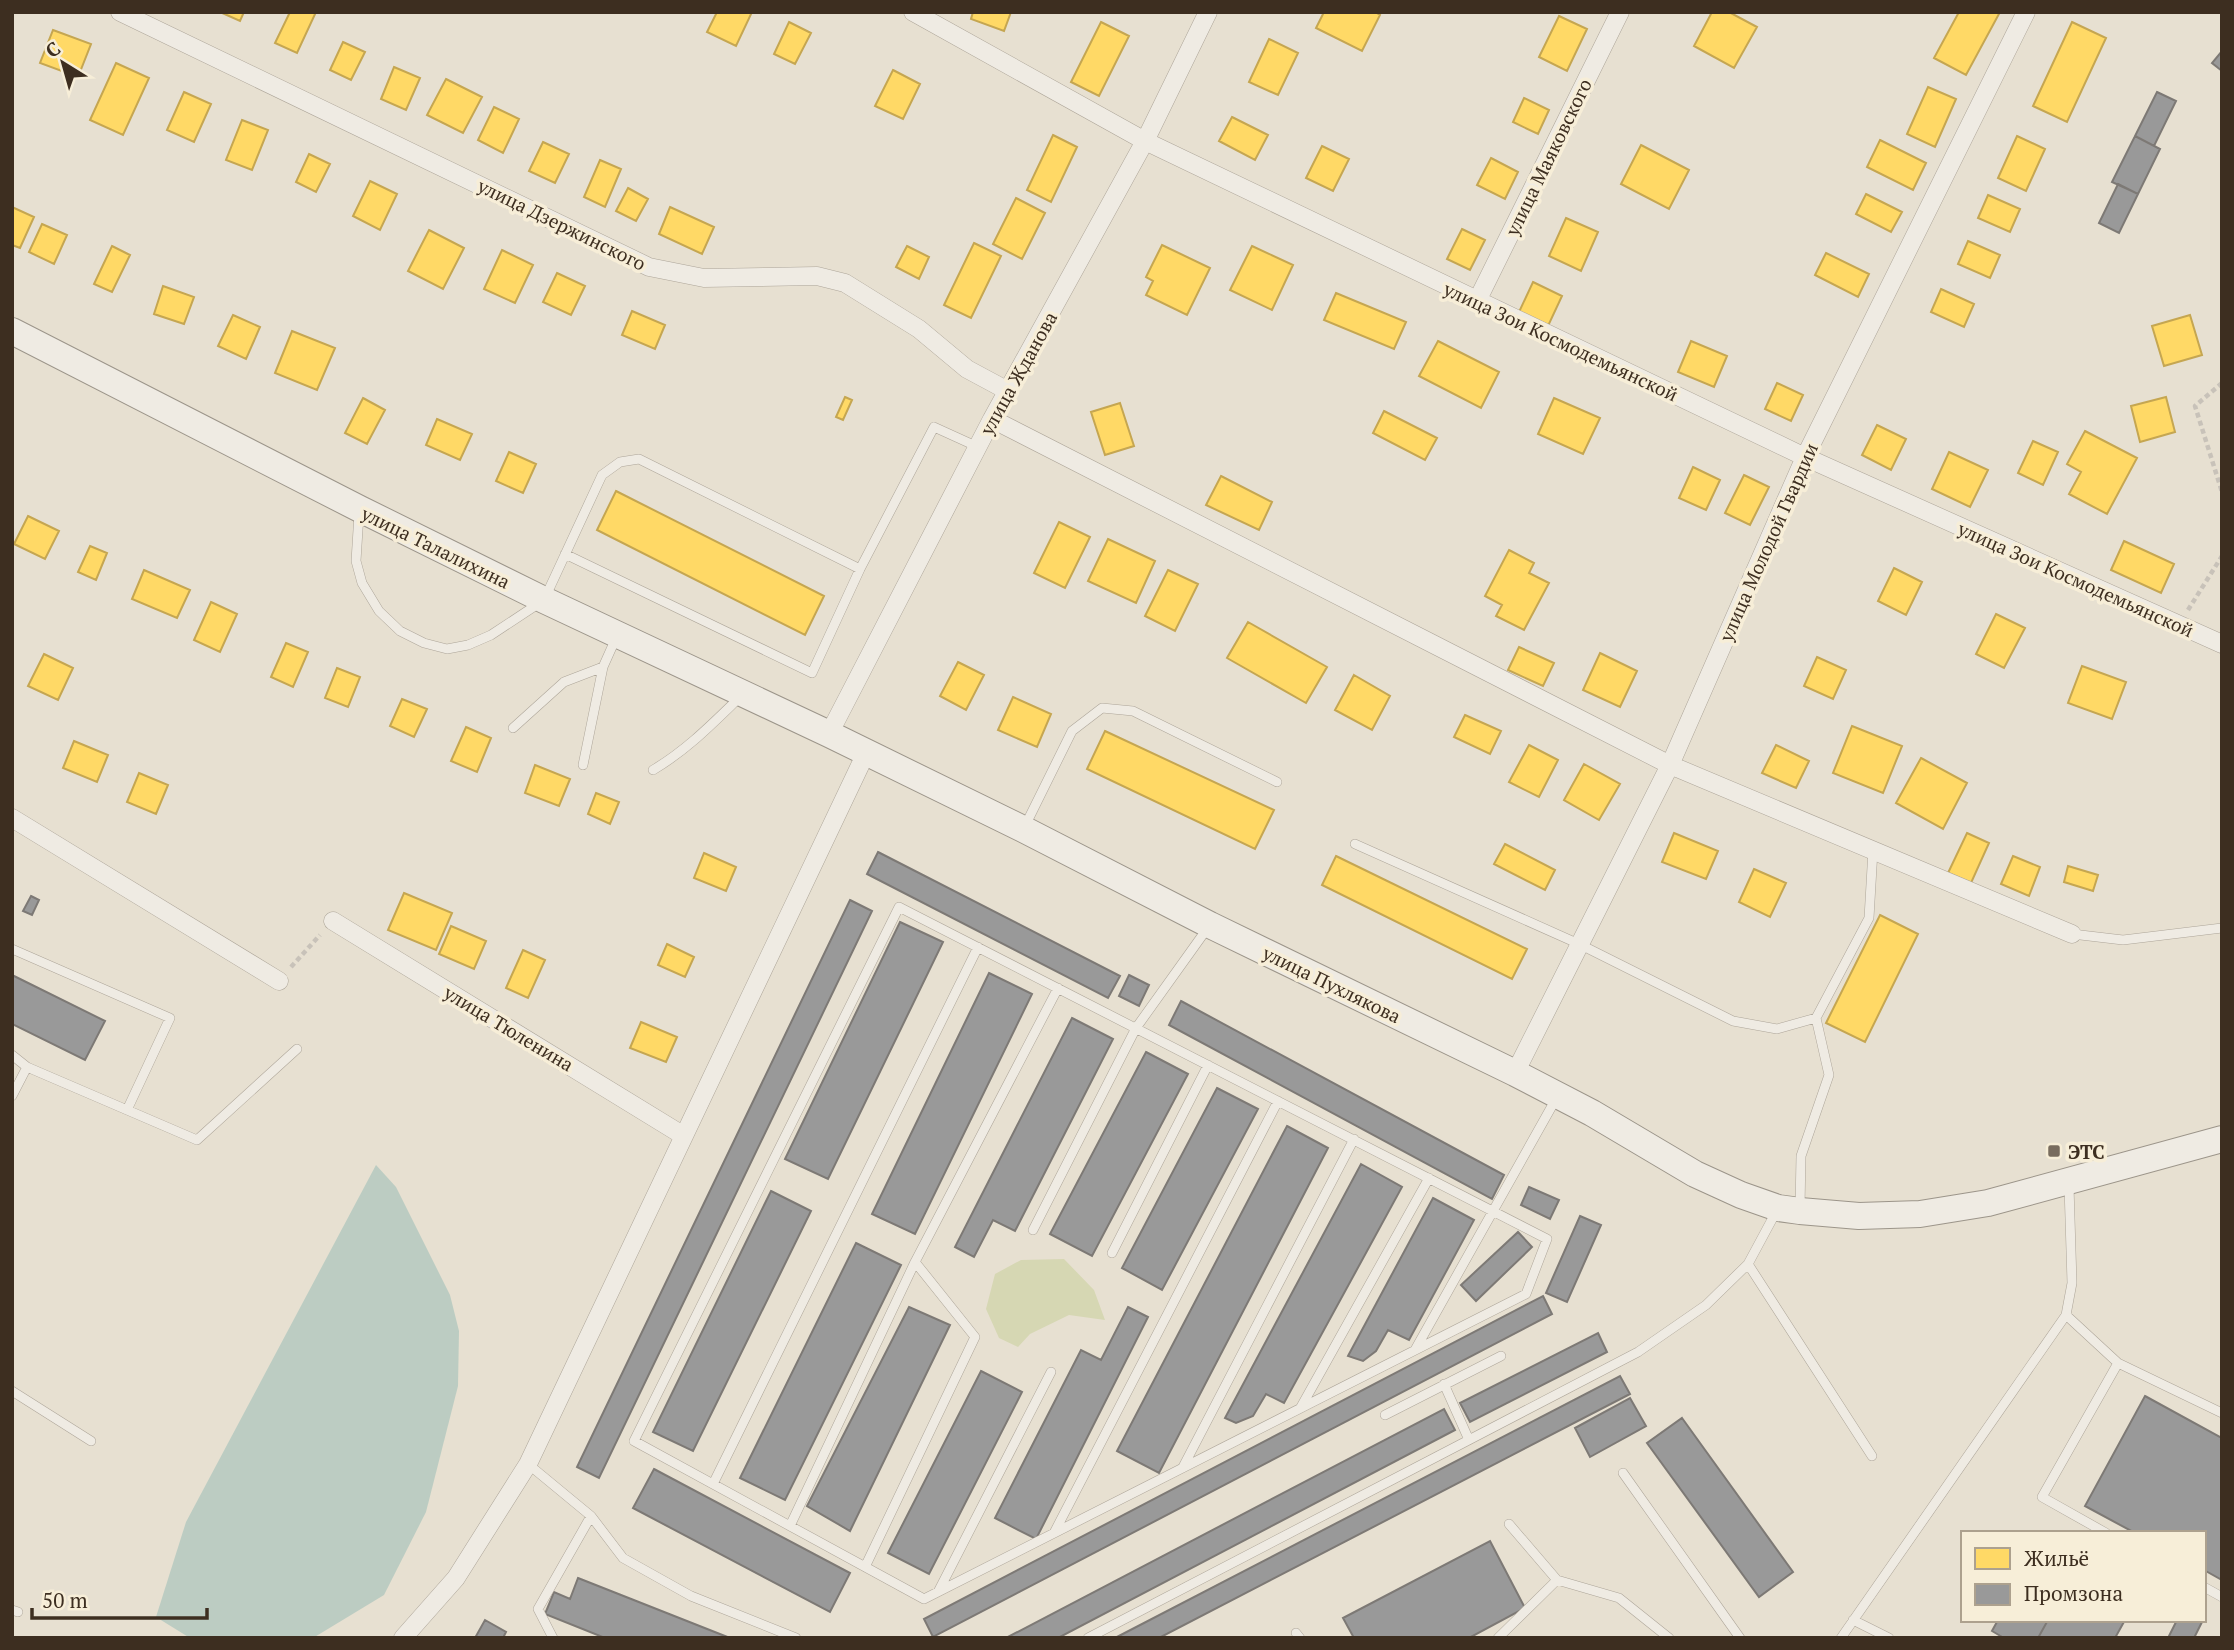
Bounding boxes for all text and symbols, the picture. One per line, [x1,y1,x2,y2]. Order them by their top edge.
north arrow [28,28,98,98]
text: С [40,35,65,63]
street label: улица Маяковского [1499,74,1597,241]
street label: улица Дзержинского [473,172,650,276]
street label: улица Зои Космодемьянской [1439,275,1682,406]
street label: улица Жданова [973,307,1062,440]
street label: улица Молодой Гвардии [1713,439,1823,646]
street label: улица Талалихина [357,500,515,594]
street label: улица Зои Космодемьянской [1953,515,2198,642]
street label: улица Пухлякова [1258,939,1406,1028]
street label: улица Тюленина [439,979,579,1077]
place label: ЭТС [2068,1139,2105,1164]
marker: ЭТС [2046,1143,2062,1159]
legend [1961,1531,2206,1622]
text: Жильё [2024,1544,2089,1572]
scale bar [32,1576,206,1620]
text: Промзона [2024,1579,2123,1607]
text: 50 m [42,1586,88,1614]

